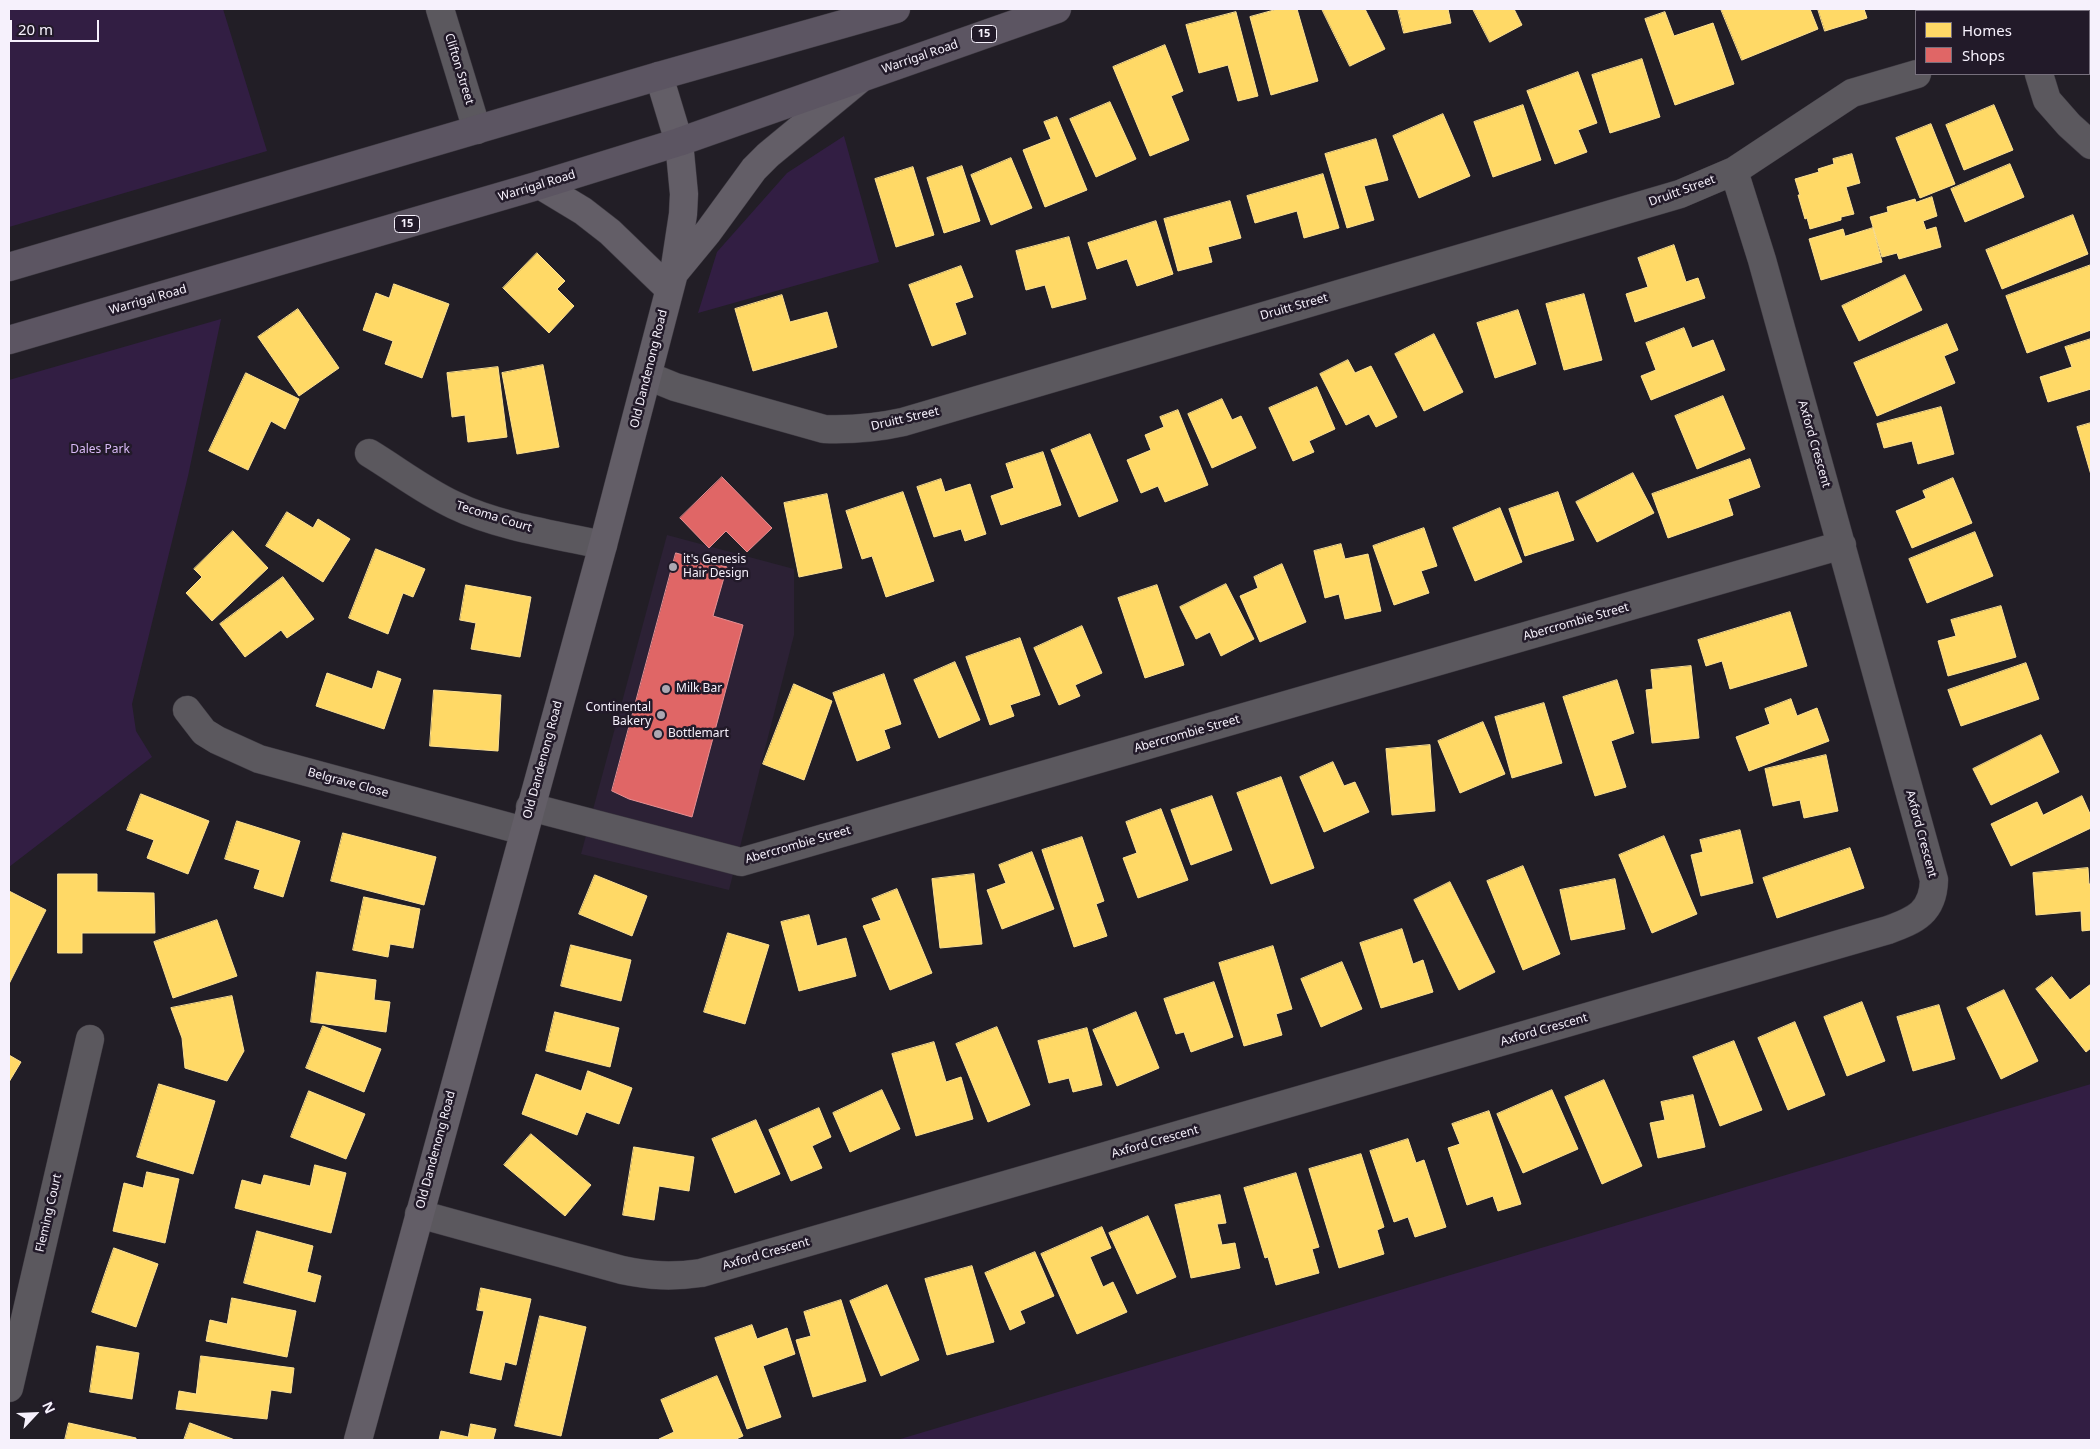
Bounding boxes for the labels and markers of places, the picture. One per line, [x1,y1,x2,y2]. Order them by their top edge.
place label: it's Genesis Hair Design [683,553,749,581]
marker: it's Genesis Hair Design [667,561,679,573]
place label: Milk Bar [676,682,722,696]
marker: Milk Bar [660,683,672,695]
place label: Continental Bakery [586,701,651,729]
marker: Continental Bakery [655,709,667,721]
place label: Bottlemart [668,727,729,741]
marker: Bottlemart [652,728,664,740]

